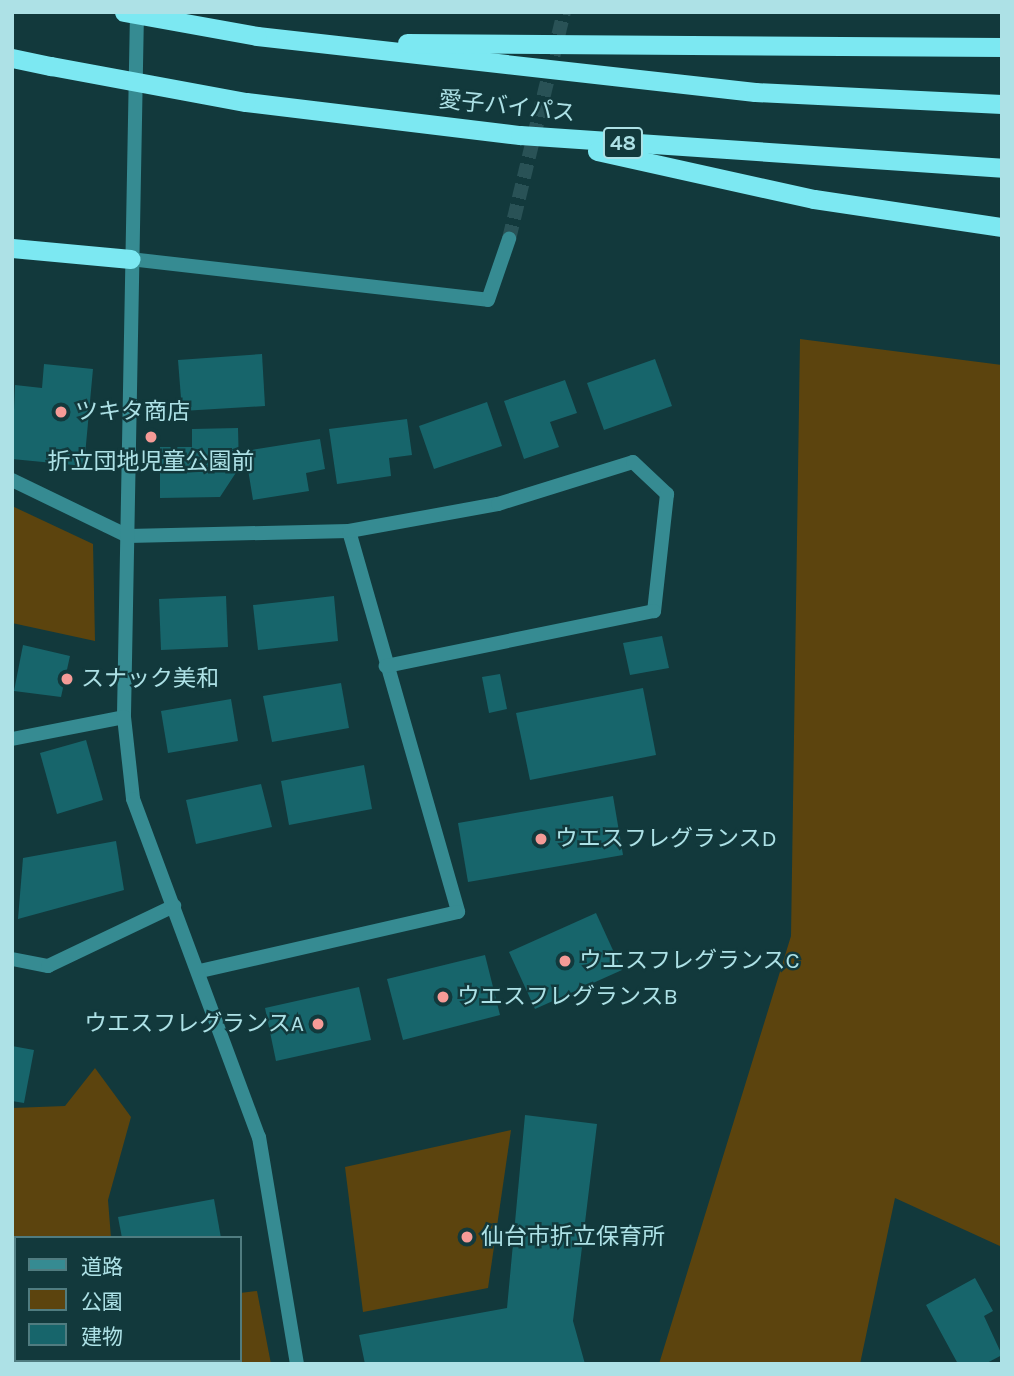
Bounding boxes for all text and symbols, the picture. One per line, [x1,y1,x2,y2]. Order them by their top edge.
street label: 愛子バイパス [437,86,577,128]
road number: 48 [602,125,644,160]
place label: ツキタ商店 [75,398,190,426]
marker: ツキタ商店 [53,404,69,420]
marker: 折立団地児童公園前 [143,429,159,445]
place label: 折立団地児童公園前 [48,448,254,476]
place label: スナック美和 [81,665,219,693]
marker: スナック美和 [59,671,75,687]
place label: ウエスフレグランスD [555,825,777,853]
marker: ウエスフレグランスD [533,831,549,847]
place label: ウエスフレグランスC [579,947,800,975]
marker: ウエスフレグランスC [557,953,573,969]
place label: ウエスフレグランスB [457,983,678,1011]
marker: ウエスフレグランスB [435,989,451,1005]
place label: ウエスフレグランスA [84,1010,304,1038]
marker: ウエスフレグランスA [310,1016,326,1032]
place label: 仙台市折立保育所 [481,1223,665,1251]
marker: 仙台市折立保育所 [459,1229,475,1245]
legend [14,1236,242,1362]
text: 道路 [81,1255,123,1279]
text: 公園 [81,1290,123,1314]
text: 建物 [81,1325,123,1349]

